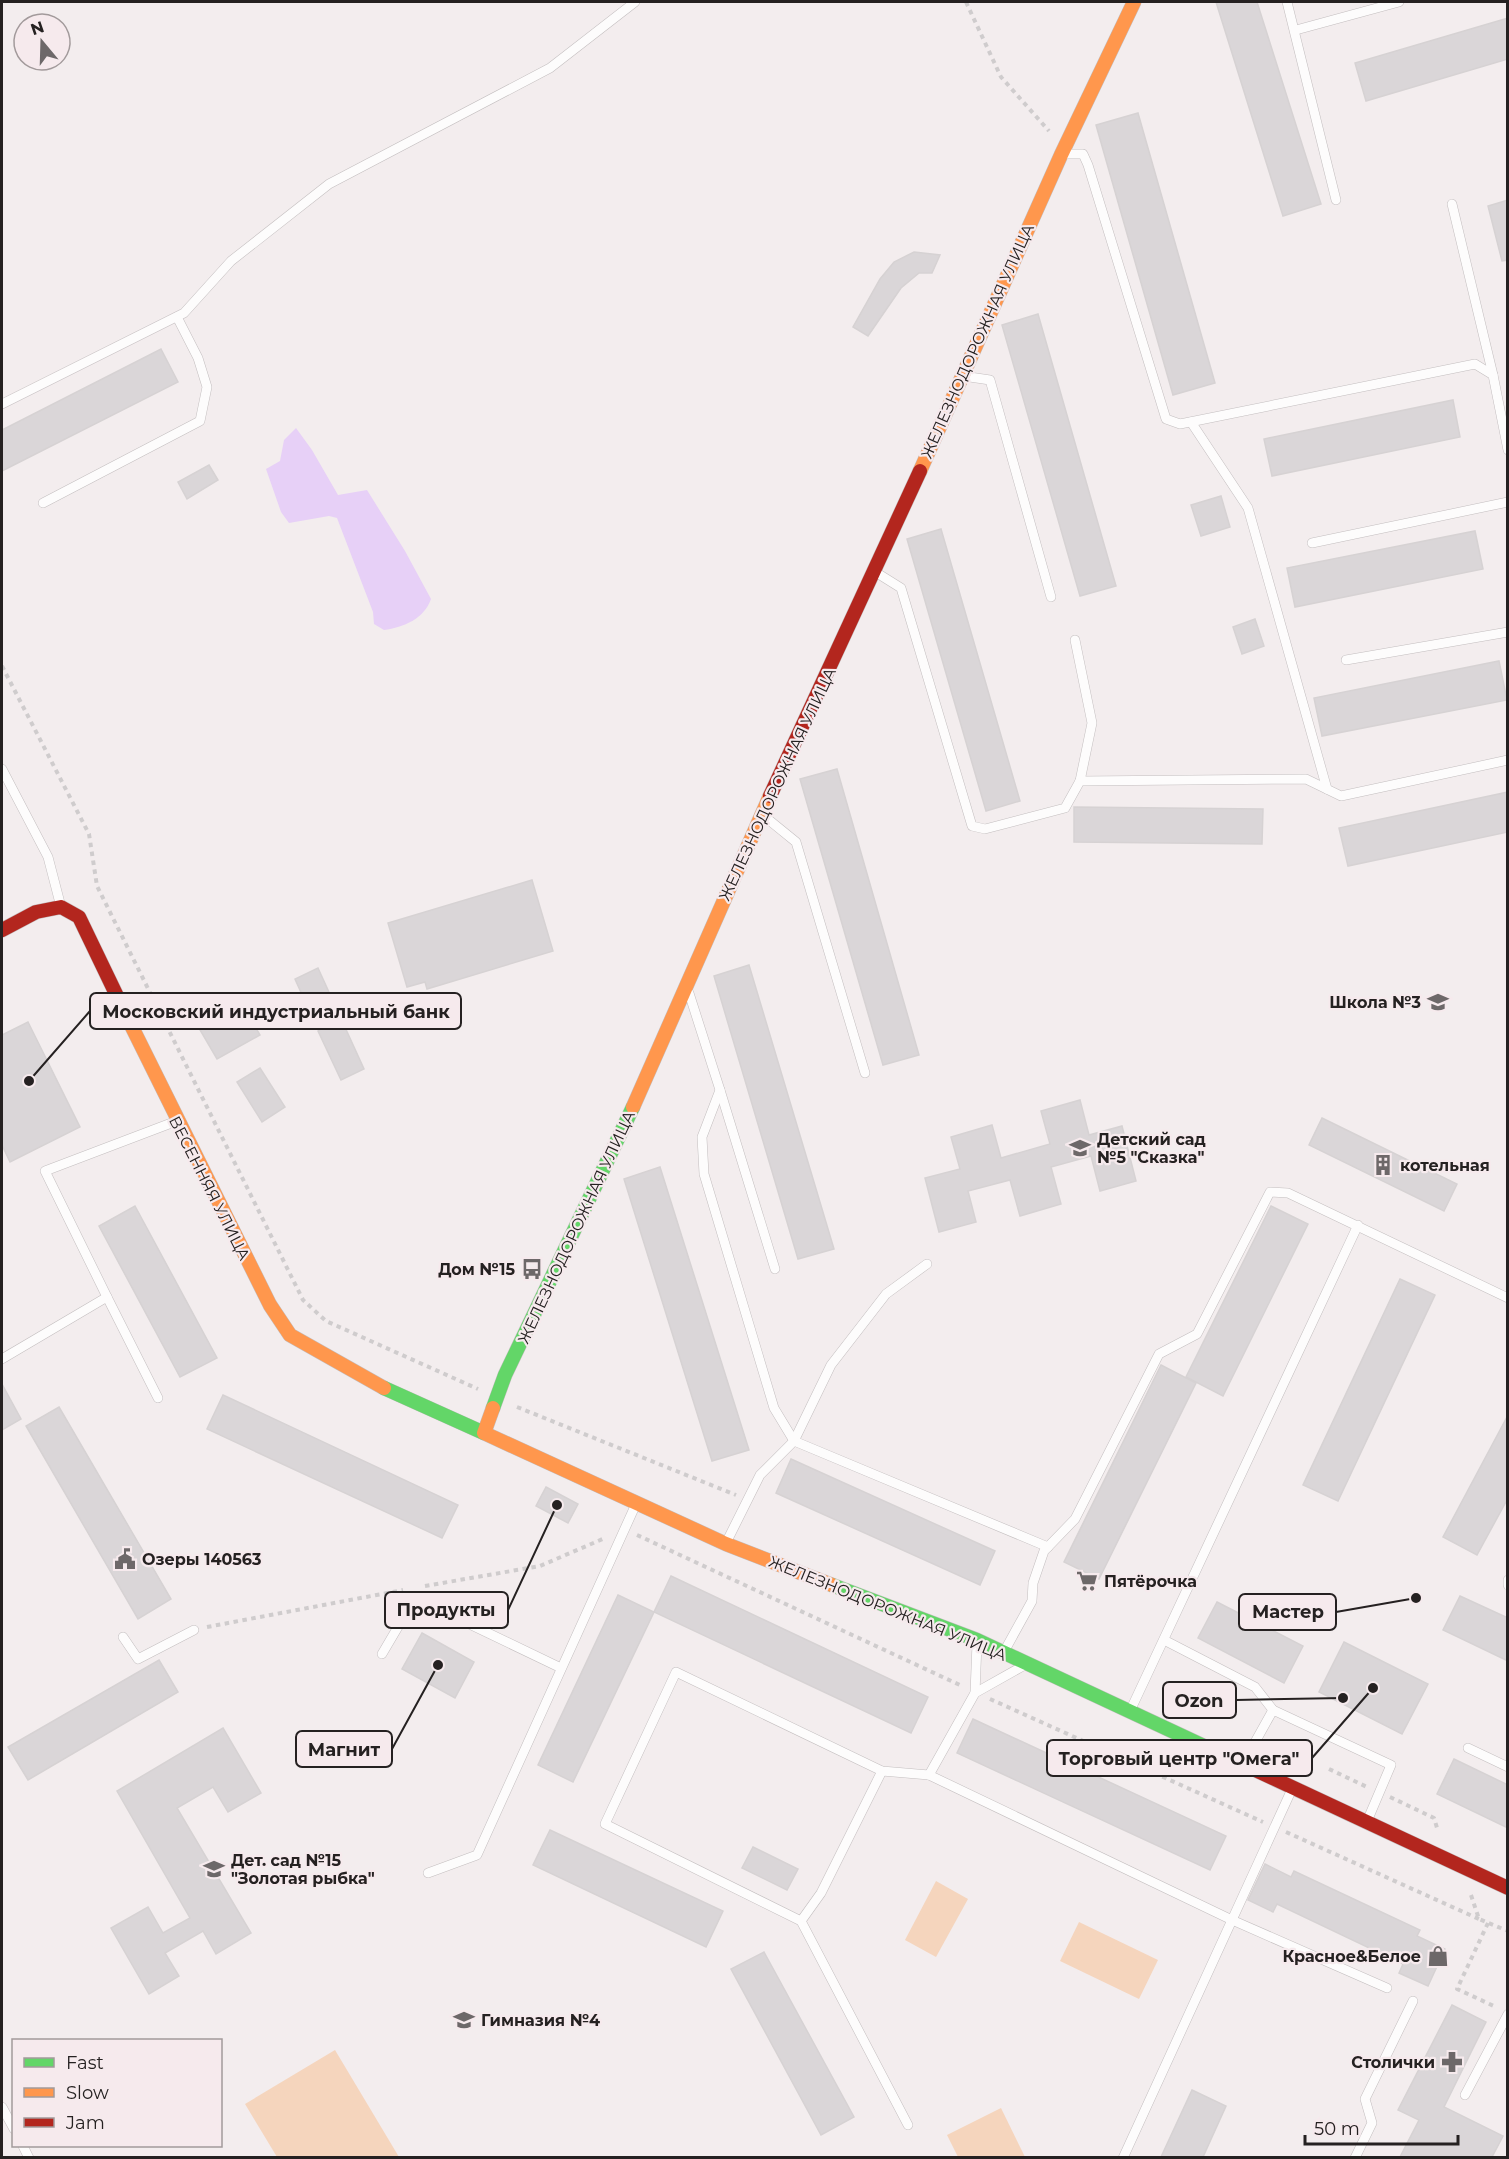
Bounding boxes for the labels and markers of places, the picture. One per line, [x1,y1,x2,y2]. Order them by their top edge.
school or university icon: Школа №3 [1426,990,1450,1014]
callout: Московский индустриальный банк [90,993,461,1029]
place label: Школа №3 [1329,993,1421,1012]
place label: Детский сад №5 "Сказка" [1097,1130,1206,1167]
school or university icon: Детский сад №5 "Сказка" [1068,1136,1092,1160]
building icon: котельная [1371,1153,1395,1177]
place label: котельная [1400,1156,1490,1175]
bus stop icon: Дом №15 [520,1257,544,1281]
place label: Дом №15 [438,1260,515,1279]
public building icon: Озеры 140563 [113,1547,137,1571]
place label: Озеры 140563 [142,1550,261,1569]
supermarket icon: Пятёрочка [1075,1569,1099,1593]
place label: Пятёрочка [1104,1572,1197,1591]
callout: Продукты [385,1592,508,1628]
callout: Мастер [1239,1594,1336,1630]
callout: Ozon [1163,1682,1236,1718]
callout: Магнит [296,1731,392,1767]
callout: Торговый центр "Омега" [1047,1740,1312,1776]
place label: Дет. сад №15 "Золотая рыбка" [231,1851,375,1888]
school or university icon: Дет. сад №15 "Золотая рыбка" [202,1857,226,1881]
shop icon: Красное&Белое [1426,1944,1450,1968]
place label: Красное&Белое [1282,1947,1421,1966]
school or university icon: Гимназия №4 [452,2008,476,2032]
place label: Гимназия №4 [481,2011,600,2030]
pharmacy icon: Столички [1440,2050,1464,2074]
place label: Столички [1351,2053,1435,2072]

